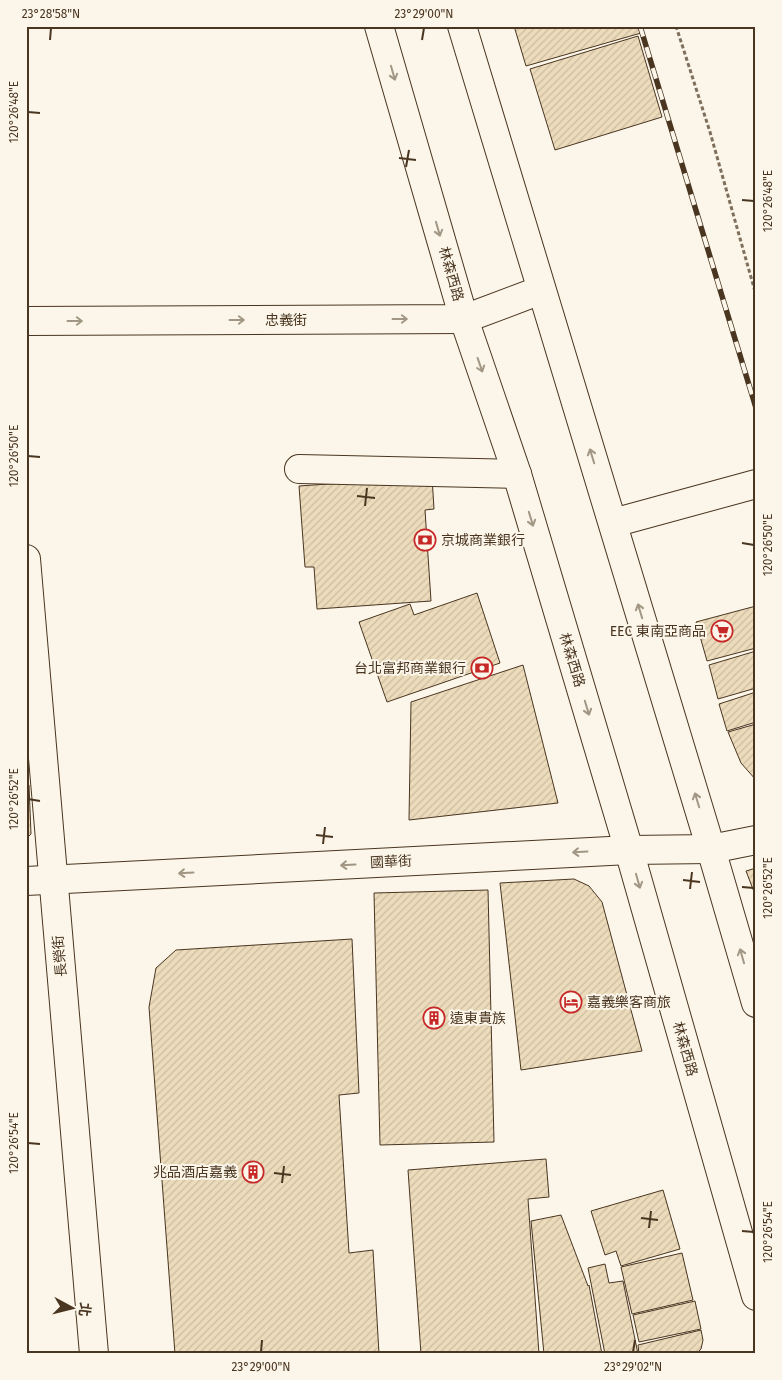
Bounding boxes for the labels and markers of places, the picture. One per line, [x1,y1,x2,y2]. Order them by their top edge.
bank icon: 京城商業銀行 [413,528,437,552]
place label: 京城商業銀行 [441,532,525,549]
supermarket icon: EEC 東南亞商品 [710,619,734,643]
place label: EEC 東南亞商品 [610,623,706,640]
bank icon: 台北富邦商業銀行 [470,656,494,680]
place label: 台北富邦商業銀行 [354,660,466,677]
hotel icon: 嘉義樂客商旅 [559,990,583,1014]
place label: 嘉義樂客商旅 [587,994,671,1011]
building icon: 遠東貴族 [422,1006,446,1030]
place label: 遠東貴族 [450,1010,506,1027]
building icon: 兆品酒店嘉義 [241,1160,265,1184]
place label: 兆品酒店嘉義 [153,1164,237,1181]

